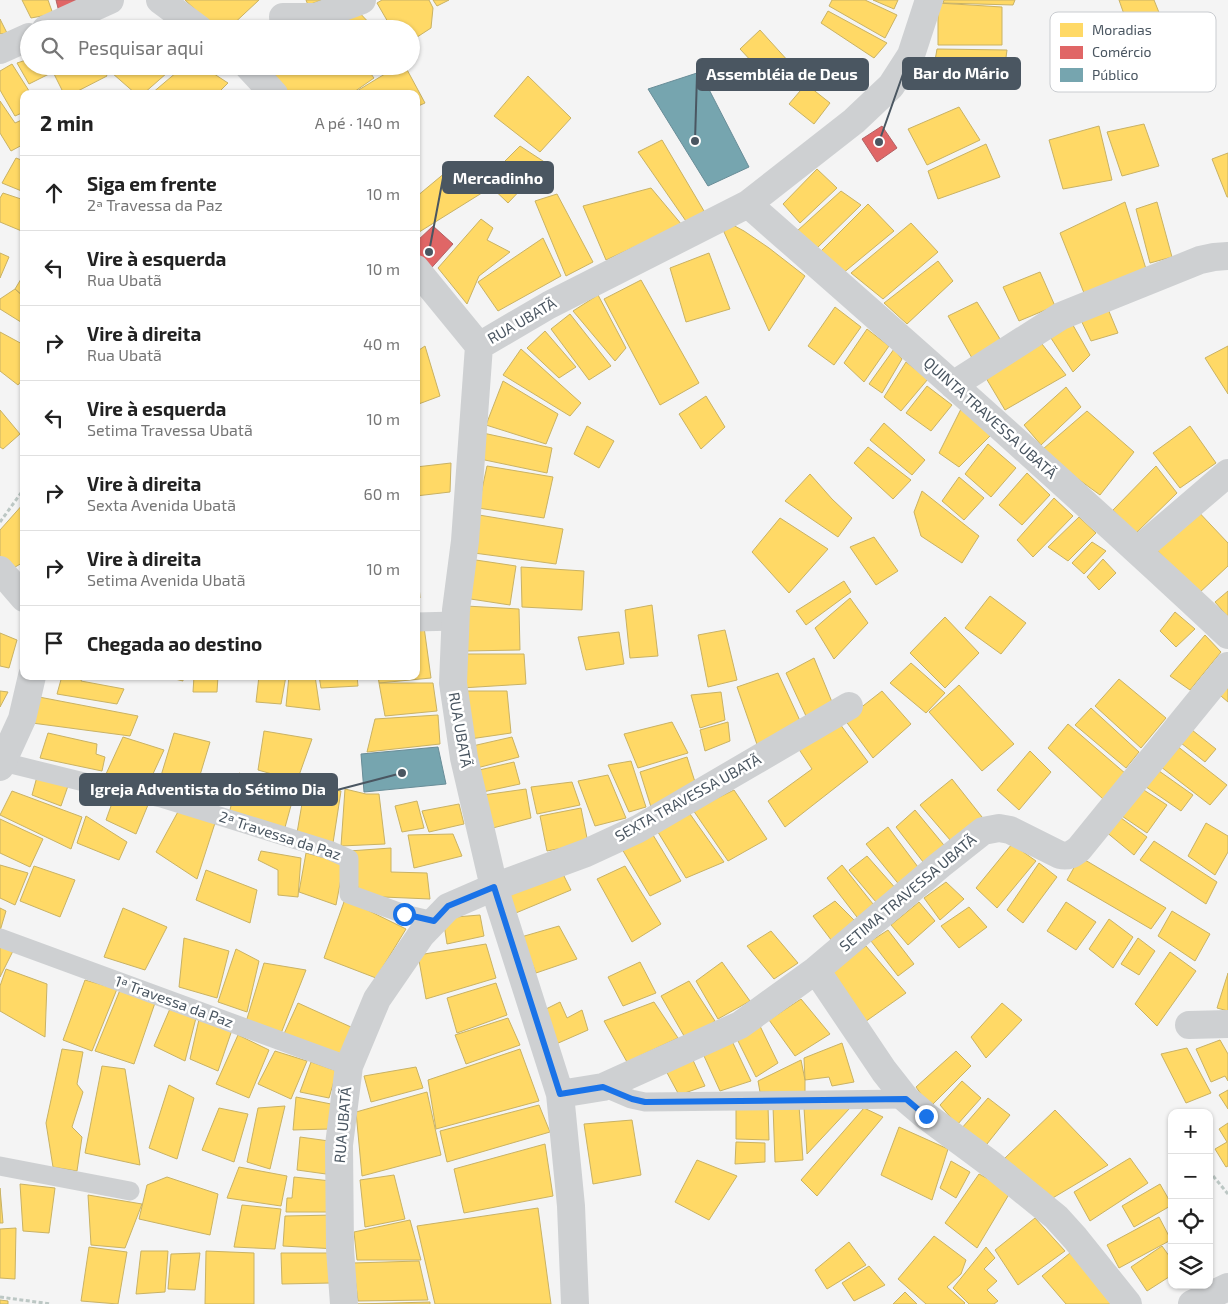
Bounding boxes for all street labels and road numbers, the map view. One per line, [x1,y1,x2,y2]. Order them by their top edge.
street label: RUA UBATÃ [484,293,560,347]
street label: QUINTA TRAVESSA UBATÃ [920,353,1061,483]
street label: RUA UBATÃ [445,691,477,770]
street label: SEXTA TRAVESSA UBATÃ [611,749,764,845]
street label: 2ª Travessa da Paz [217,807,344,863]
street label: SETIMA TRAVESSA UBATÃ [835,829,980,955]
street label: 1ª Travessa da Paz [113,971,236,1031]
street label: RUA UBATÃ [330,1085,354,1164]

